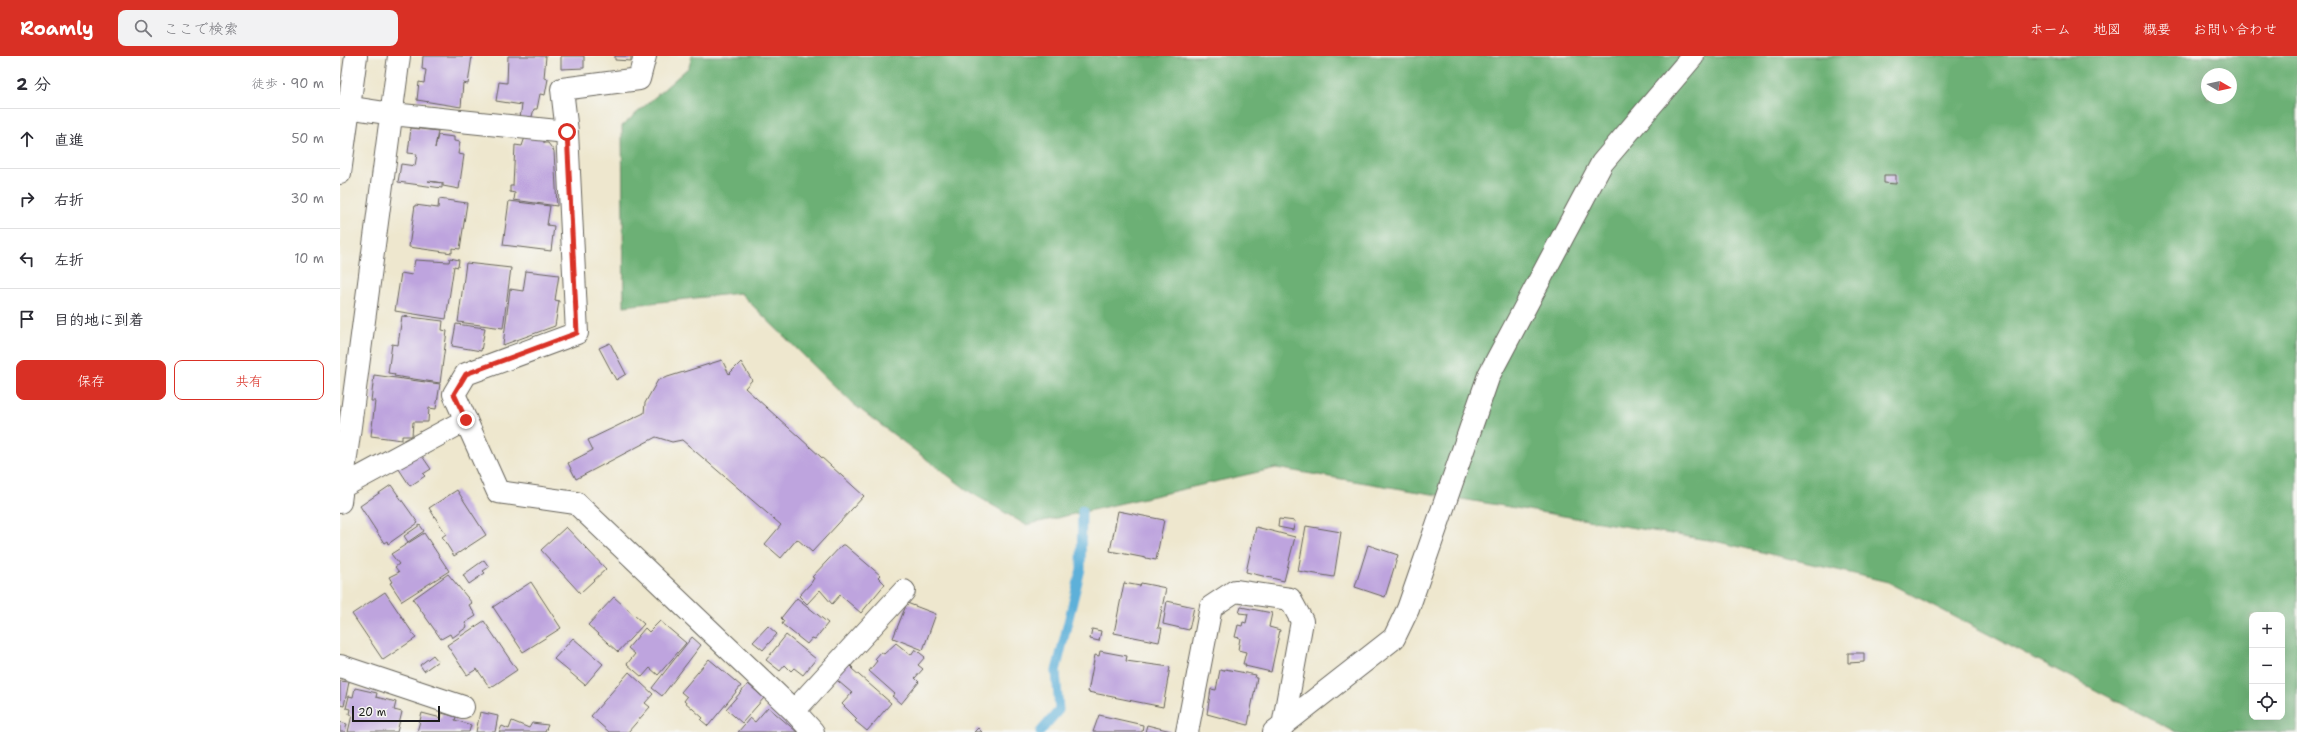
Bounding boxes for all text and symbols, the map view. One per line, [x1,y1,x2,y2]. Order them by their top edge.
search box [118,10,398,46]
text: Roamly [20,16,94,41]
icon: search [132,17,154,39]
text: ここで検索 [164,19,239,39]
text: ホーム [2030,20,2071,38]
text: 地図 [2093,20,2121,38]
text: 概要 [2143,20,2171,38]
text: お問い合わせ [2193,20,2277,38]
north arrow [2201,68,2237,104]
text: 2 分 [16,73,51,95]
text: 徒歩 · 90 m [252,75,324,92]
route start [558,123,576,141]
icon: ahead [16,128,38,150]
text: 直進 [54,130,84,150]
text: 50 m [291,130,324,147]
icon: right [16,188,38,210]
text: 右折 [54,190,84,210]
text: 30 m [290,190,324,207]
icon: left [16,248,38,270]
text: 左折 [54,250,84,270]
text: 10 m [294,250,324,267]
icon: arrive [16,308,38,330]
text: 目的地に到着 [54,310,144,330]
button: 保存 [16,360,166,400]
button: 共有 [174,360,324,400]
route end [457,411,475,429]
map controls [2249,612,2285,720]
button: + [2249,612,2285,648]
button: − [2249,648,2285,684]
button: locate [2249,684,2285,720]
scale bar [352,704,440,723]
text: 20 m [358,705,386,720]

